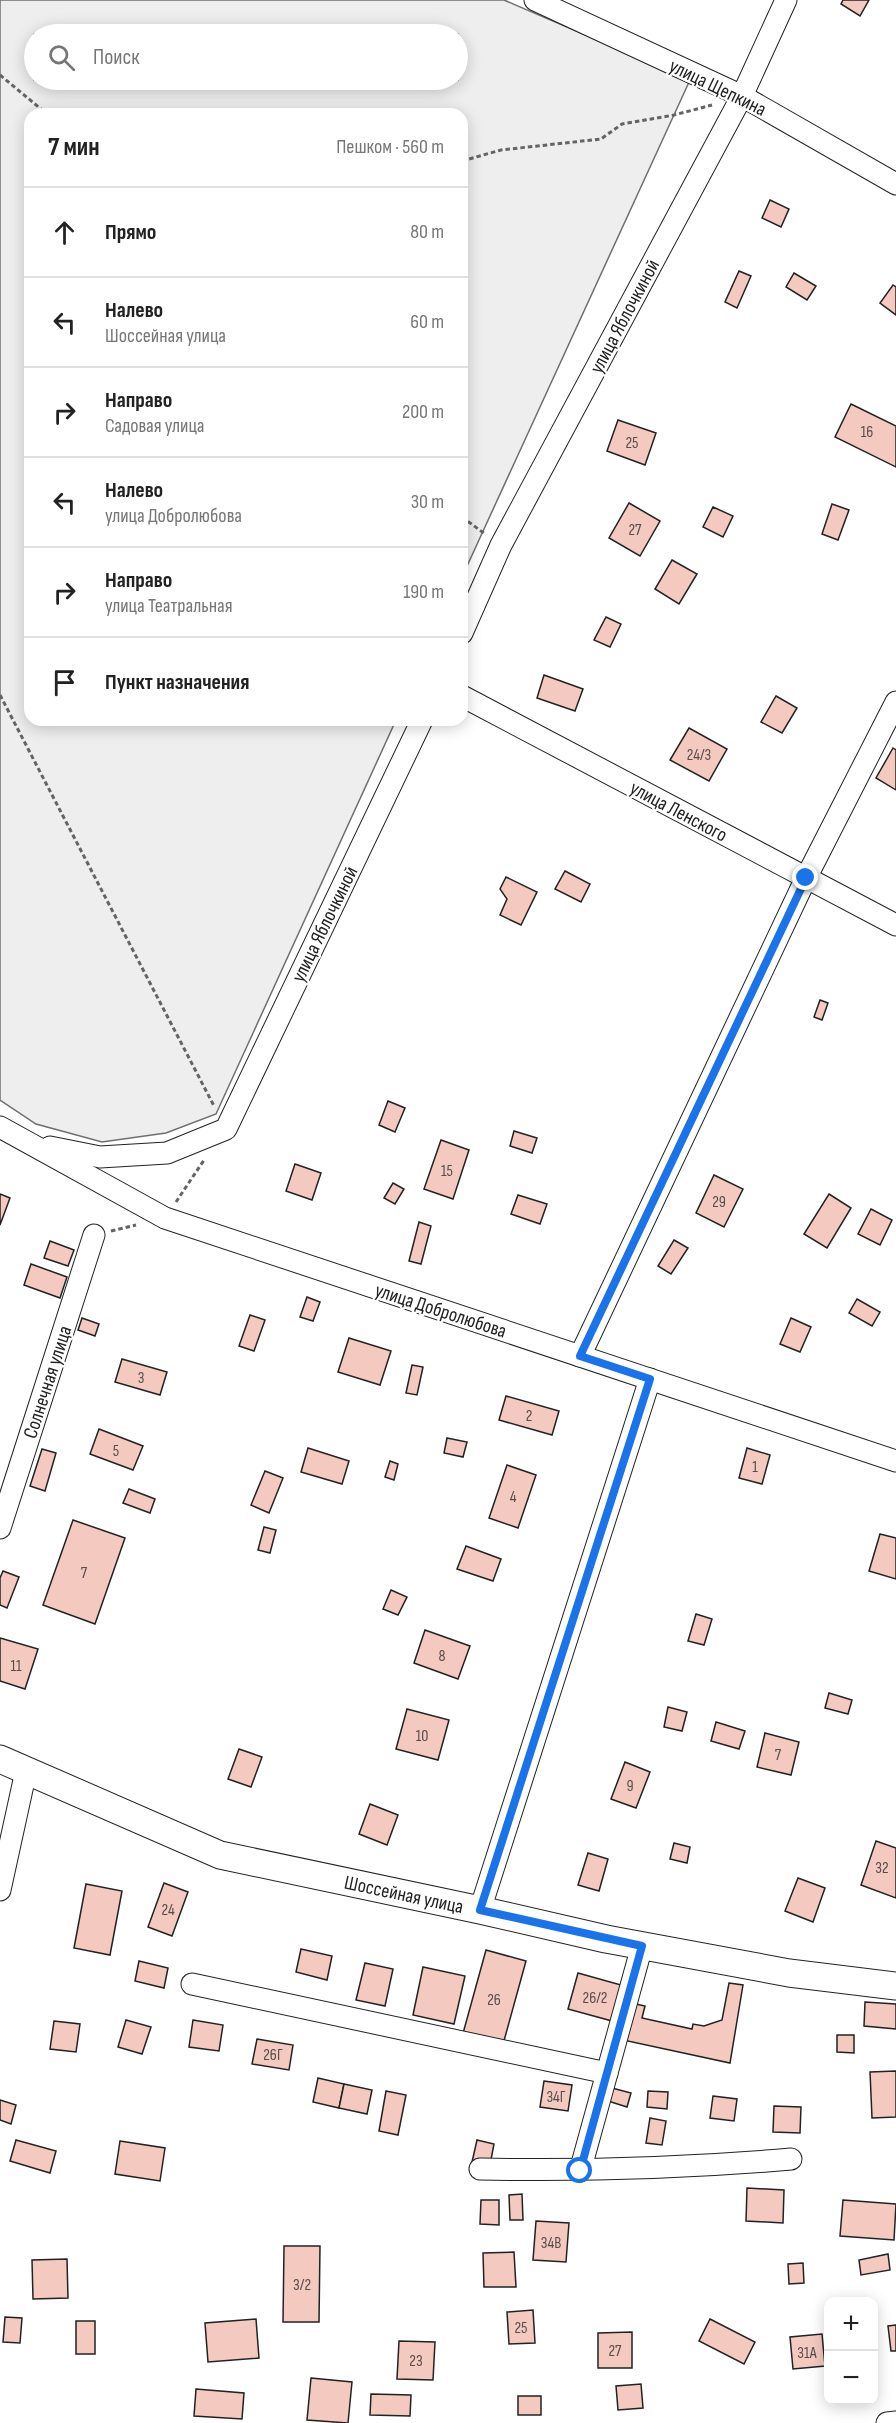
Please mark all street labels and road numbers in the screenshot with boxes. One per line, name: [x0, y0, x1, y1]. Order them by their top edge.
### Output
street label: улица Щепкина: [665, 54, 770, 122]
street label: улица Яблочкиной: [585, 255, 665, 378]
street label: улица Ленского: [626, 776, 731, 848]
street label: улица Яблочкиной: [287, 863, 363, 986]
street label: улица Добролюбова: [372, 1278, 509, 1344]
street label: Солнечная улица: [18, 1323, 77, 1442]
street label: Шоссейная улица: [342, 1871, 465, 1919]

